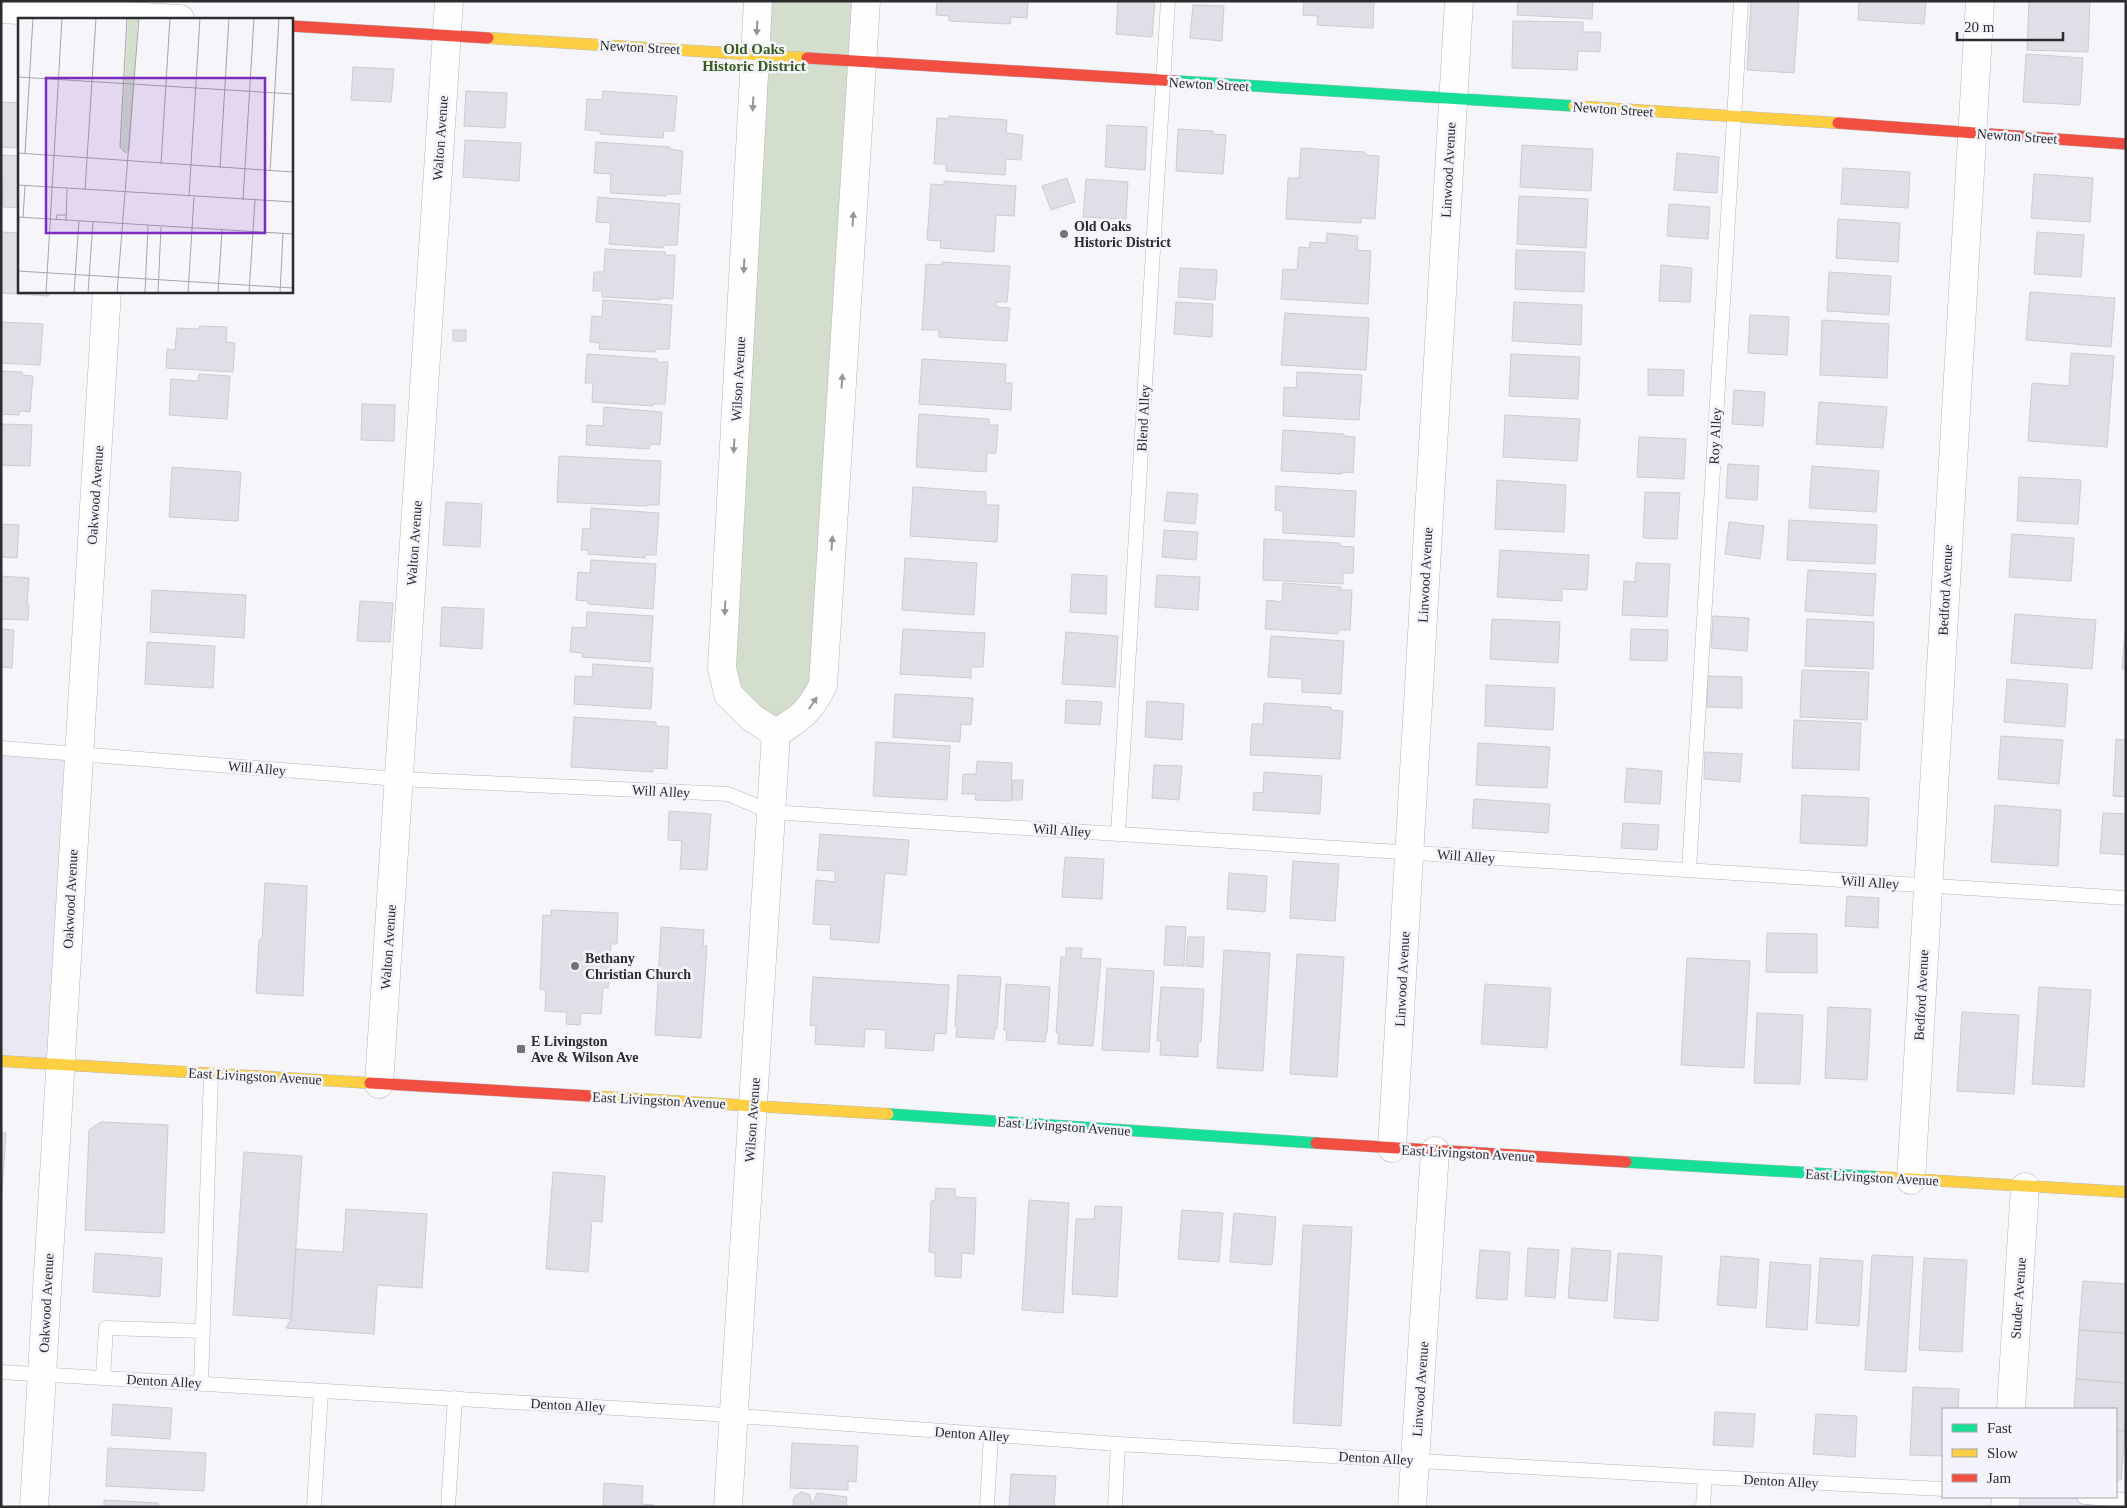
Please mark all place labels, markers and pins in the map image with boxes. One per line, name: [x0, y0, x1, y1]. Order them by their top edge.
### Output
place label: Old Oaks Historic District: [1074, 219, 1171, 250]
marker: Old Oaks Historic District: [1058, 228, 1070, 240]
place label: Bethany Christian Church: [585, 951, 691, 982]
marker: Bethany Christian Church: [569, 960, 581, 972]
place label: E Livingston Ave & Wilson Ave: [531, 1034, 638, 1065]
marker: E Livingston Ave & Wilson Ave: [515, 1043, 527, 1055]

